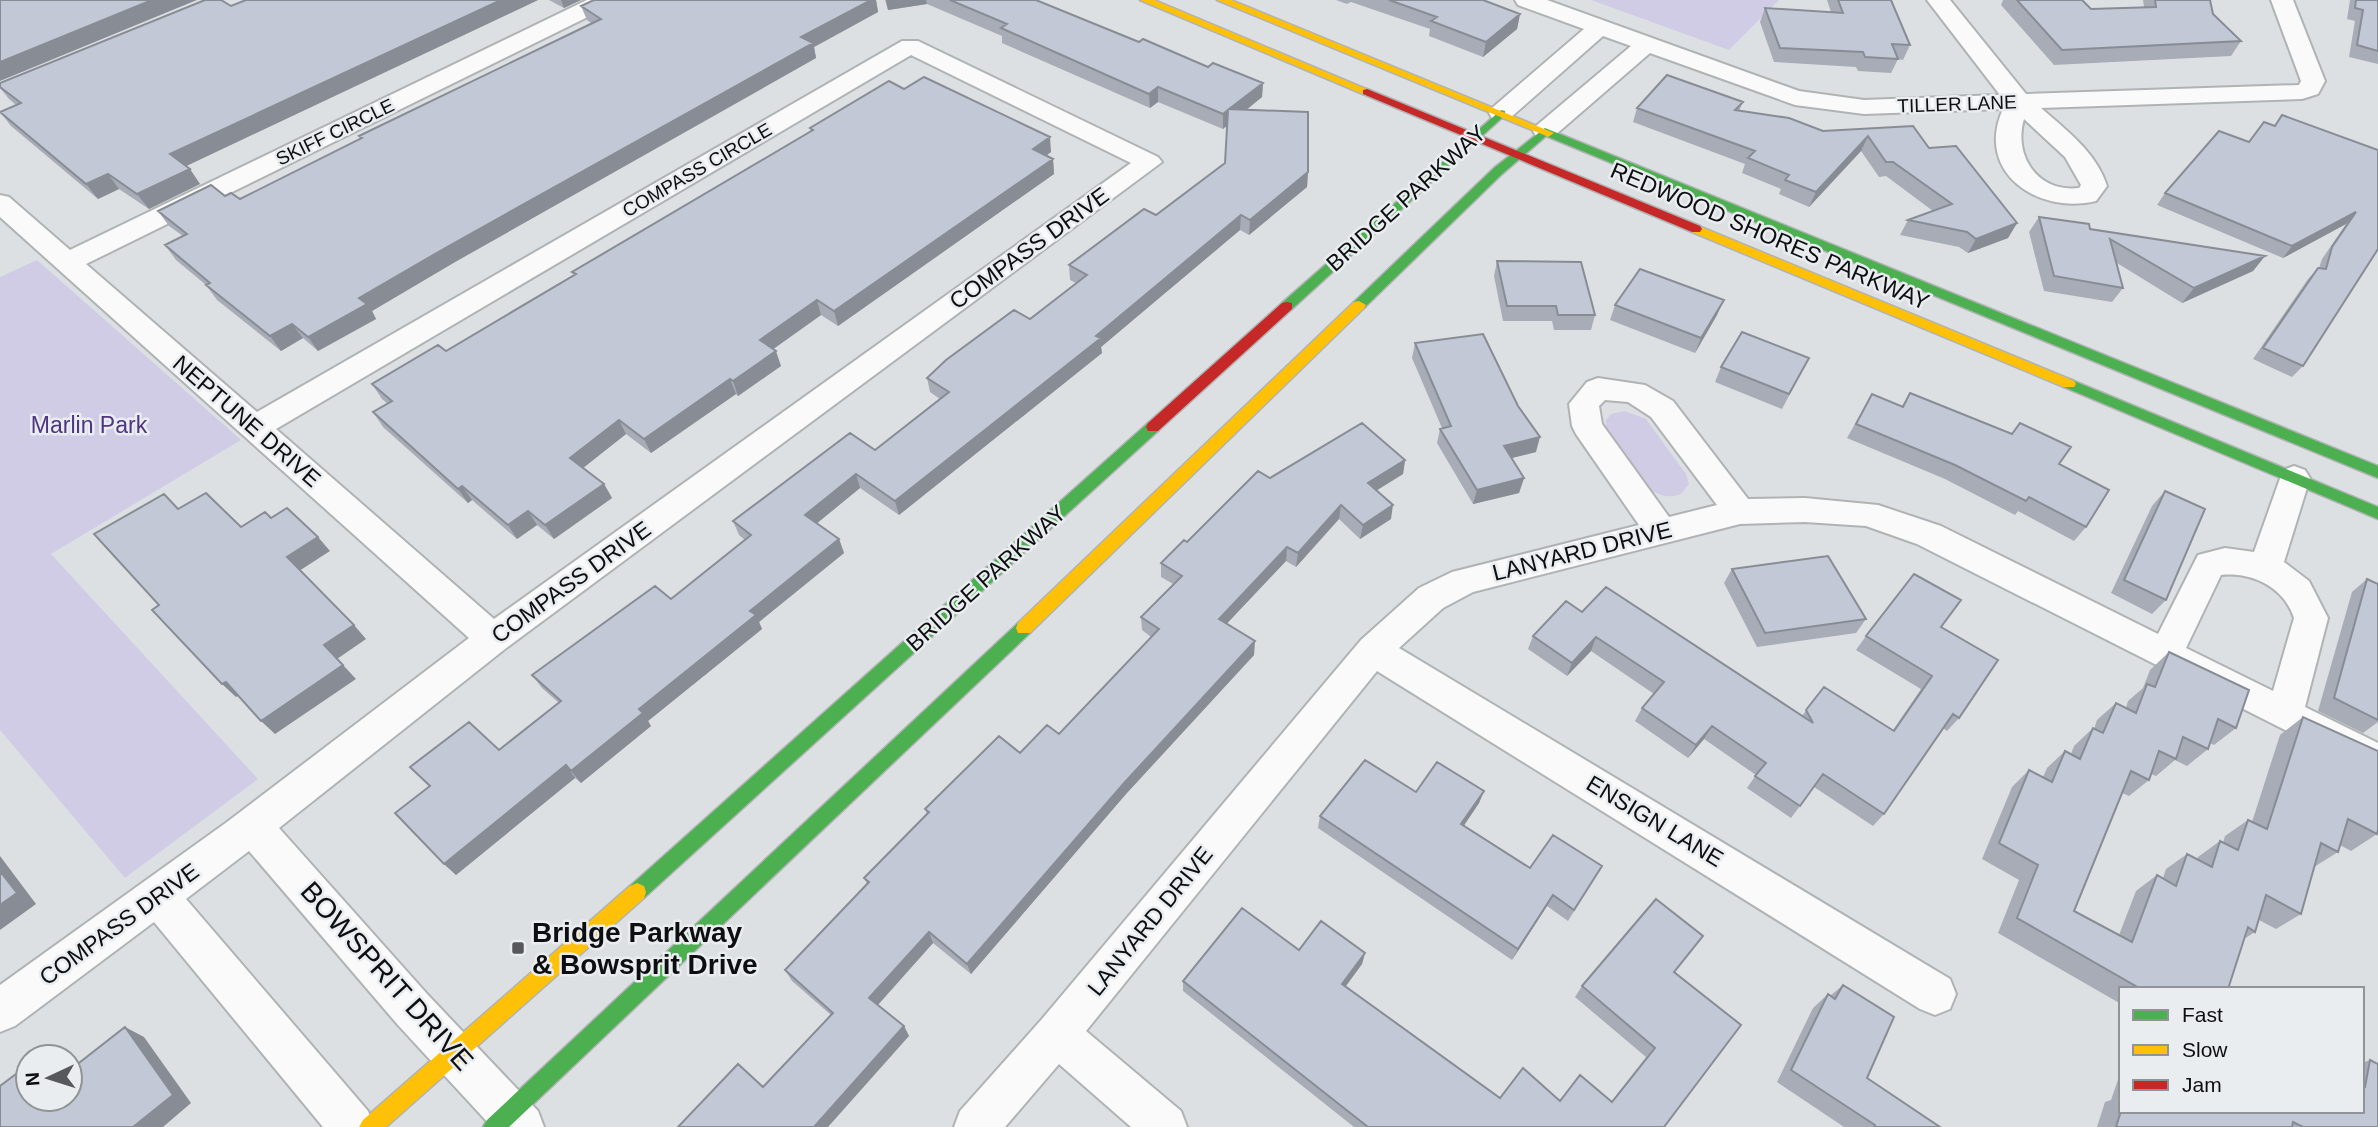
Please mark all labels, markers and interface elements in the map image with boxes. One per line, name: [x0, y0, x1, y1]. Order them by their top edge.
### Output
street label: TILLER LANE: [1897, 91, 2017, 117]
street label: SKIFF CIRCLE: [273, 94, 397, 170]
street label: COMPASS CIRCLE: [619, 119, 775, 221]
street label: BRIDGE PARKWAY: [1321, 120, 1491, 276]
street label: REDWOOD SHORES PARKWAY: [1607, 157, 1933, 315]
street label: COMPASS DRIVE: [945, 182, 1113, 314]
street label: NEPTUNE DRIVE: [168, 350, 326, 492]
park label: Marlin Park: [31, 412, 148, 438]
street label: BRIDGE PARKWAY: [901, 500, 1071, 656]
street label: COMPASS DRIVE: [487, 516, 655, 648]
street label: LANYARD DRIVE: [1490, 516, 1674, 586]
street label: ENSIGN LANE: [1582, 770, 1728, 872]
street label: LANYARD DRIVE: [1082, 841, 1218, 1001]
street label: COMPASS DRIVE: [35, 858, 203, 990]
street label: BOWSPRIT DRIVE: [294, 876, 480, 1076]
place label: Bridge Parkway & Bowsprit Drive: [532, 917, 758, 980]
marker: Bridge Parkway & Bowsprit Drive: [510, 940, 526, 956]
legend: [2119, 987, 2364, 1113]
text: Fast: [2182, 1003, 2223, 1026]
text: Slow: [2182, 1038, 2228, 1061]
north arrow: [14, 1043, 84, 1113]
text: N: [22, 1072, 43, 1087]
text: Jam: [2182, 1073, 2222, 1096]

